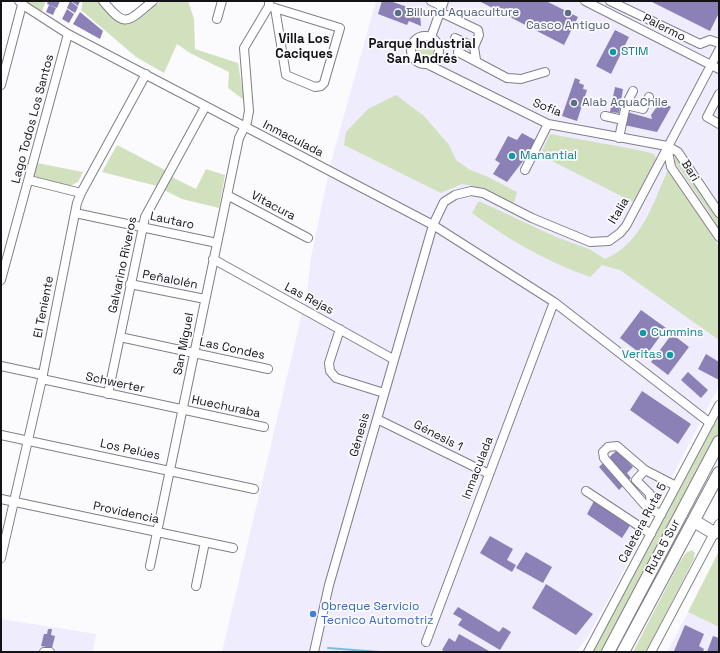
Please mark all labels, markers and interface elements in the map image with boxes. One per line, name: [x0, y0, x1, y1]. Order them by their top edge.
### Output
place label: Billund Aquaculture: [406, 6, 519, 20]
marker: Billund Aquaculture: [393, 8, 403, 18]
marker: Casco Antiguo: [563, 8, 573, 18]
street label: Palermo: [640, 11, 688, 45]
place label: Casco Antiguo: [526, 19, 610, 33]
district label: Villa Los Caciques: [275, 31, 333, 62]
district label: Parque Industrial San Andrés: [368, 36, 476, 67]
place label: STIM: [621, 45, 648, 59]
marker: STIM: [608, 47, 618, 57]
street label: Lago Todos Los Santos: [9, 53, 57, 185]
street label: Sofía: [531, 96, 563, 120]
place label: Alab AquaChile: [582, 96, 668, 110]
marker: Alab AquaChile: [569, 98, 579, 108]
street label: Inmaculada: [260, 118, 326, 160]
place label: Manantial: [520, 149, 577, 163]
marker: Manantial: [507, 151, 517, 161]
street label: Bari: [678, 158, 702, 184]
street label: Vitacura: [248, 188, 298, 224]
street label: Italia: [606, 195, 632, 227]
street label: Lautaro: [149, 209, 195, 233]
street label: Galvarino Riveros: [106, 216, 140, 314]
street label: Peñalolén: [141, 268, 199, 292]
street label: El Teniente: [31, 275, 57, 339]
street label: Las Rejas: [282, 280, 336, 318]
street label: San Miguel: [171, 312, 197, 376]
place label: Cummins: [651, 326, 703, 340]
marker: Cummins: [638, 328, 648, 338]
street label: Las Condes: [198, 335, 266, 363]
place label: Veritas: [622, 348, 662, 362]
marker: Veritas: [665, 350, 675, 360]
street label: Schwerter: [84, 370, 146, 396]
street label: Huechuraba: [190, 393, 262, 421]
street label: Génesis: [347, 411, 373, 459]
street label: Génesis 1: [411, 418, 465, 454]
street label: Inmaculada: [459, 435, 497, 501]
street label: Los Pelúes: [99, 437, 161, 463]
street label: Caletera Ruta 5: [616, 480, 670, 566]
street label: Providencia: [92, 499, 160, 527]
street label: Ruta 5 Sur: [643, 517, 683, 577]
place label: Obreque Servicio Tecnico Automotriz: [321, 600, 433, 628]
marker: Obreque Servicio Tecnico Automotriz: [308, 609, 318, 619]

